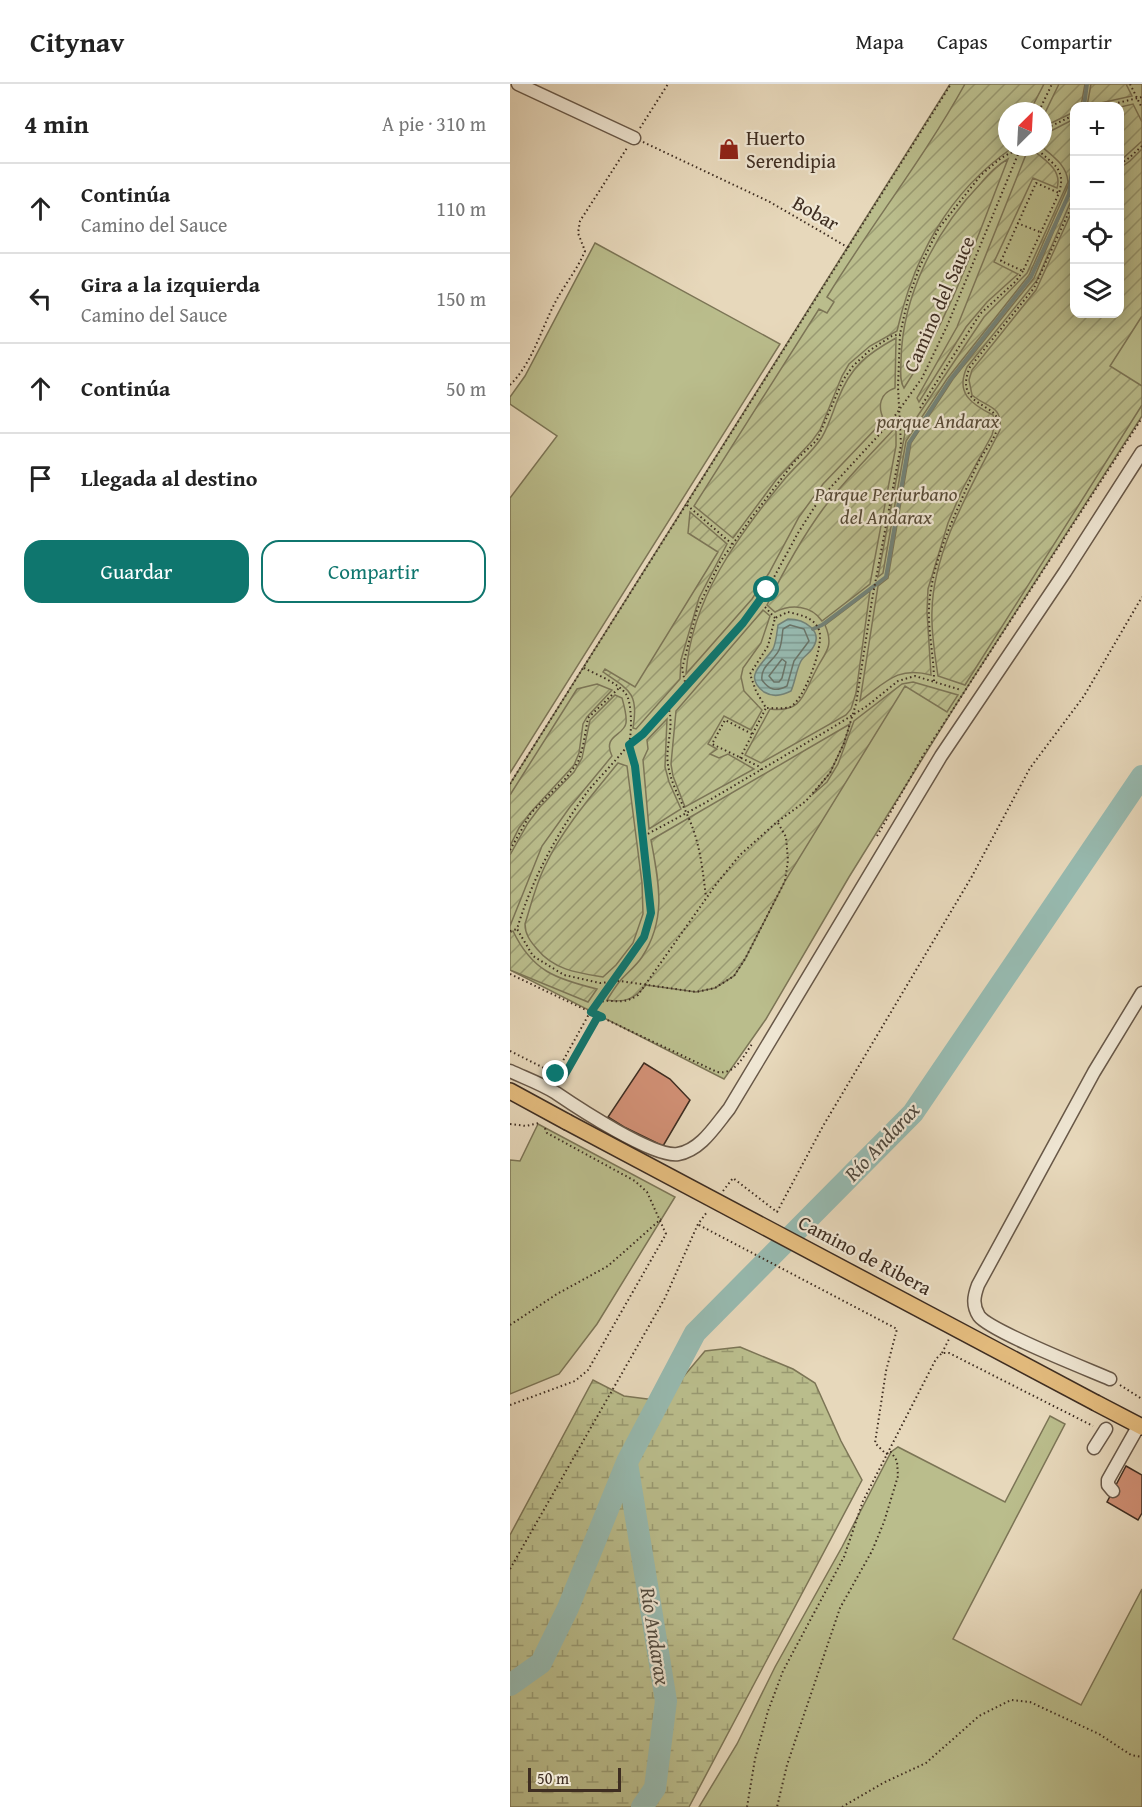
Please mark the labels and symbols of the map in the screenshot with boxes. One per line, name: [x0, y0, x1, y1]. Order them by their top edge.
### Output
north arrow: [998, 102, 1052, 156]
place label: Huerto Serendipia: [746, 123, 836, 175]
shop icon: Huerto Serendipia: [717, 137, 741, 161]
street label: Bobar: [788, 188, 845, 238]
street label: Camino del Sauce: [896, 231, 982, 377]
park label: parque Andarax: [876, 406, 999, 435]
park label: Parque Periurbano del Andarax: [814, 479, 958, 531]
route start: [753, 576, 779, 602]
route end: [542, 1060, 568, 1086]
water label: Río Andarax: [836, 1095, 927, 1189]
street label: Camino de Ribera: [794, 1207, 937, 1302]
water label: Río Andarax: [632, 1584, 679, 1688]
scale bar: [528, 1765, 621, 1792]

